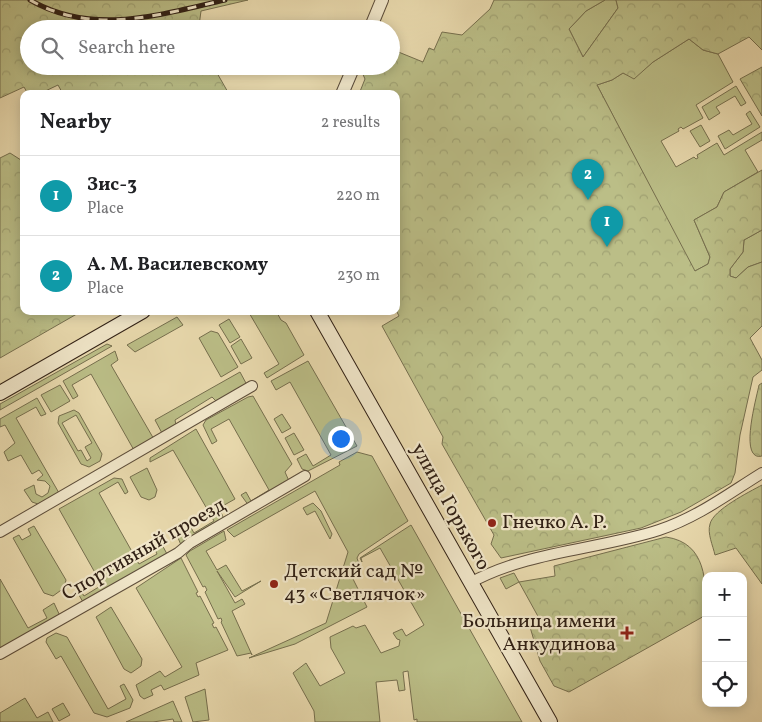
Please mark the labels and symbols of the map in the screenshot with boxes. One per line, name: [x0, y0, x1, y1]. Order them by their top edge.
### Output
pin: 2: [572, 159, 604, 200]
pin: 1: [591, 206, 623, 247]
your location: [328, 426, 354, 452]
street label: улица Горького: [403, 438, 497, 576]
street label: Спортивный проезд: [57, 492, 231, 608]
place label: Гнечко А. Р.: [502, 509, 607, 537]
marker: Гнечко А. Р.: [486, 517, 498, 529]
place label: Детский сад № 43 «Светлячок»: [284, 558, 426, 609]
marker: Детский сад № 43 «Светлячок»: [268, 578, 280, 590]
place label: Больница имени Анкудинова: [462, 608, 616, 659]
marker: Больница имени Анкудинова: [620, 626, 634, 640]

